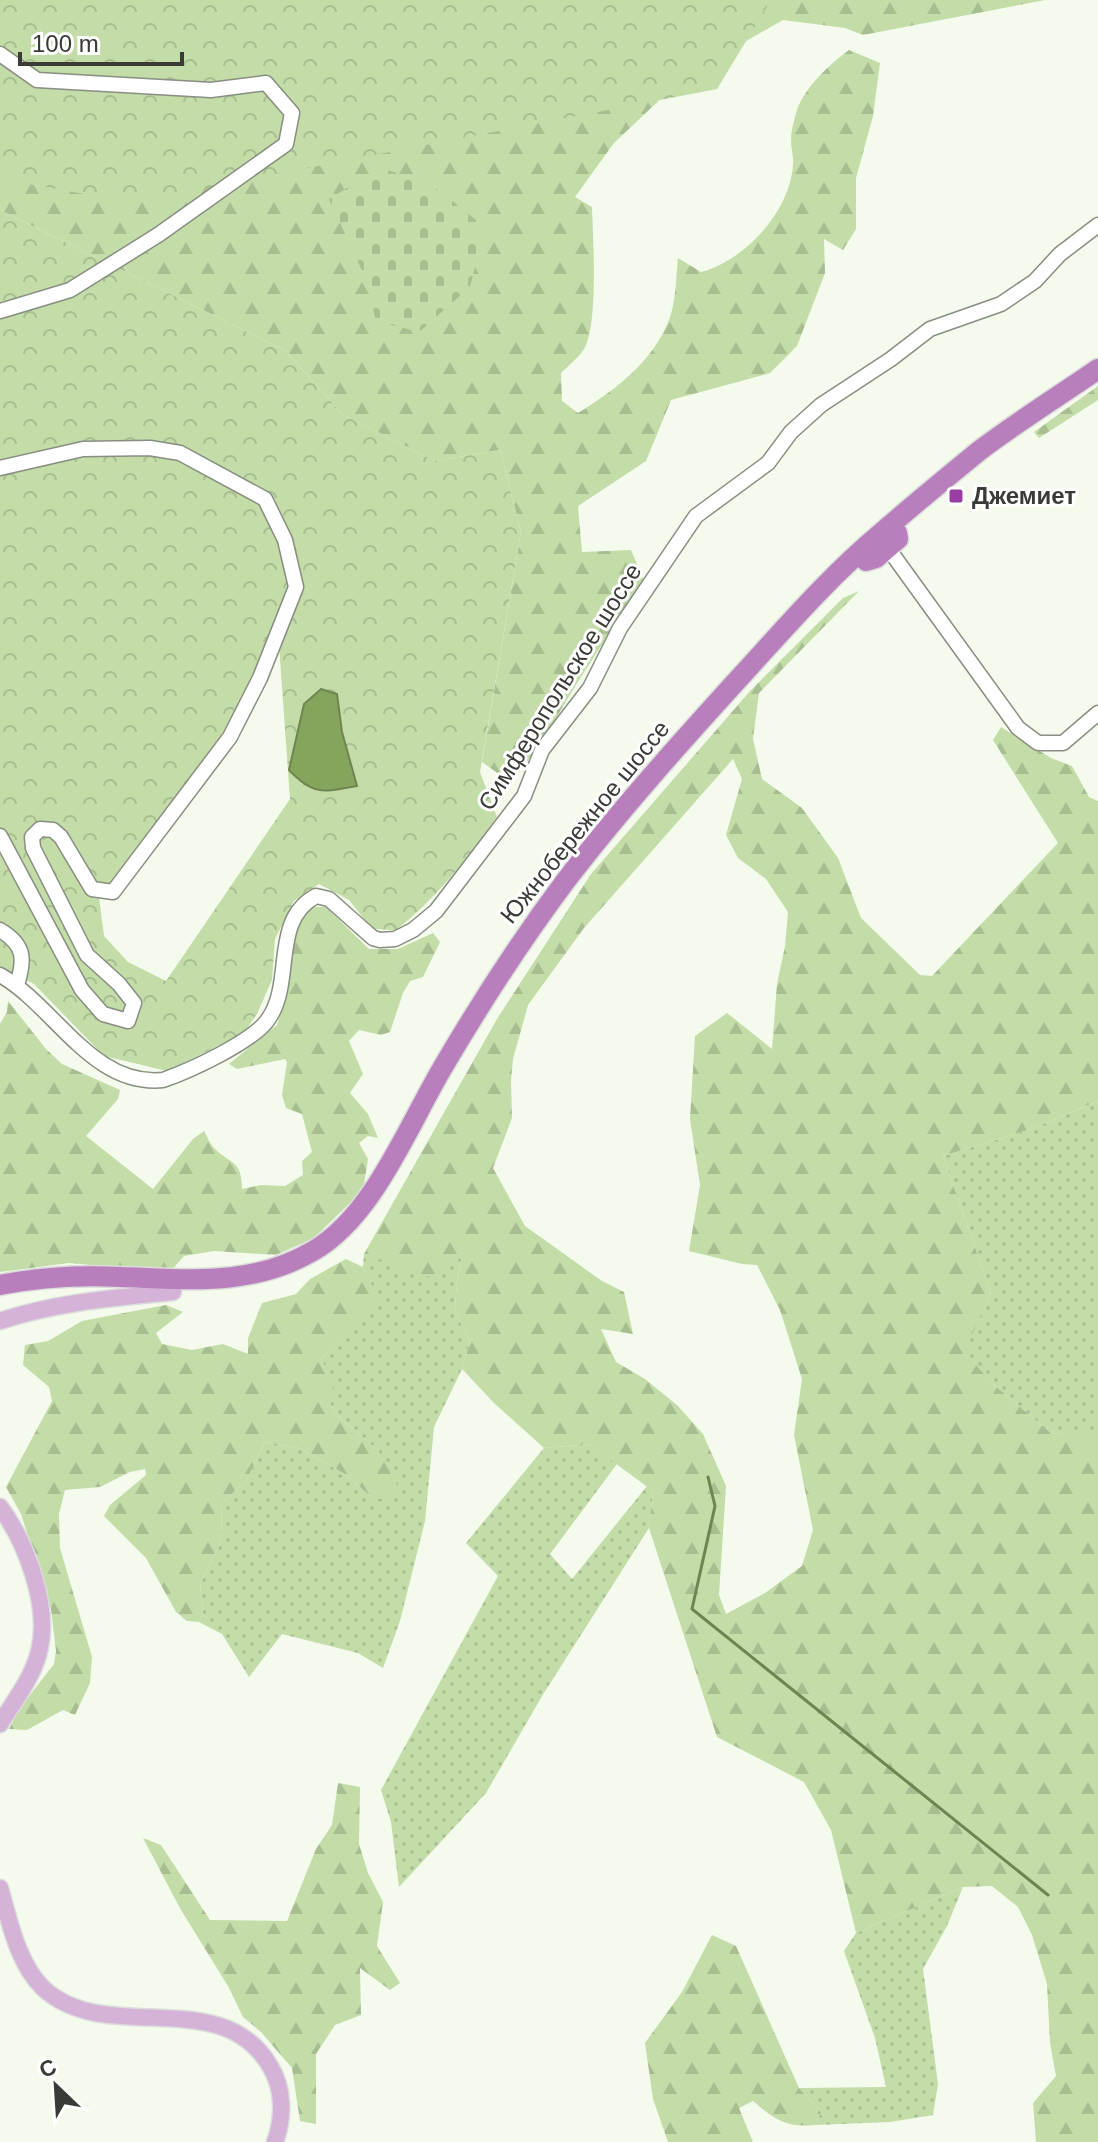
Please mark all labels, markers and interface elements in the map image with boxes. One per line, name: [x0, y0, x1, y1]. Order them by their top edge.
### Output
scale bar: [20, 16, 182, 66]
text: 100 m: [32, 30, 99, 57]
place label: Джемиет: [972, 482, 1076, 509]
marker: Джемиет: [947, 487, 965, 505]
street label: Симферопольское шоссе: [472, 559, 647, 815]
street label: Южнобережное шоссе: [495, 715, 675, 928]
north arrow: [16, 2046, 96, 2126]
text: С: [35, 2054, 60, 2083]

